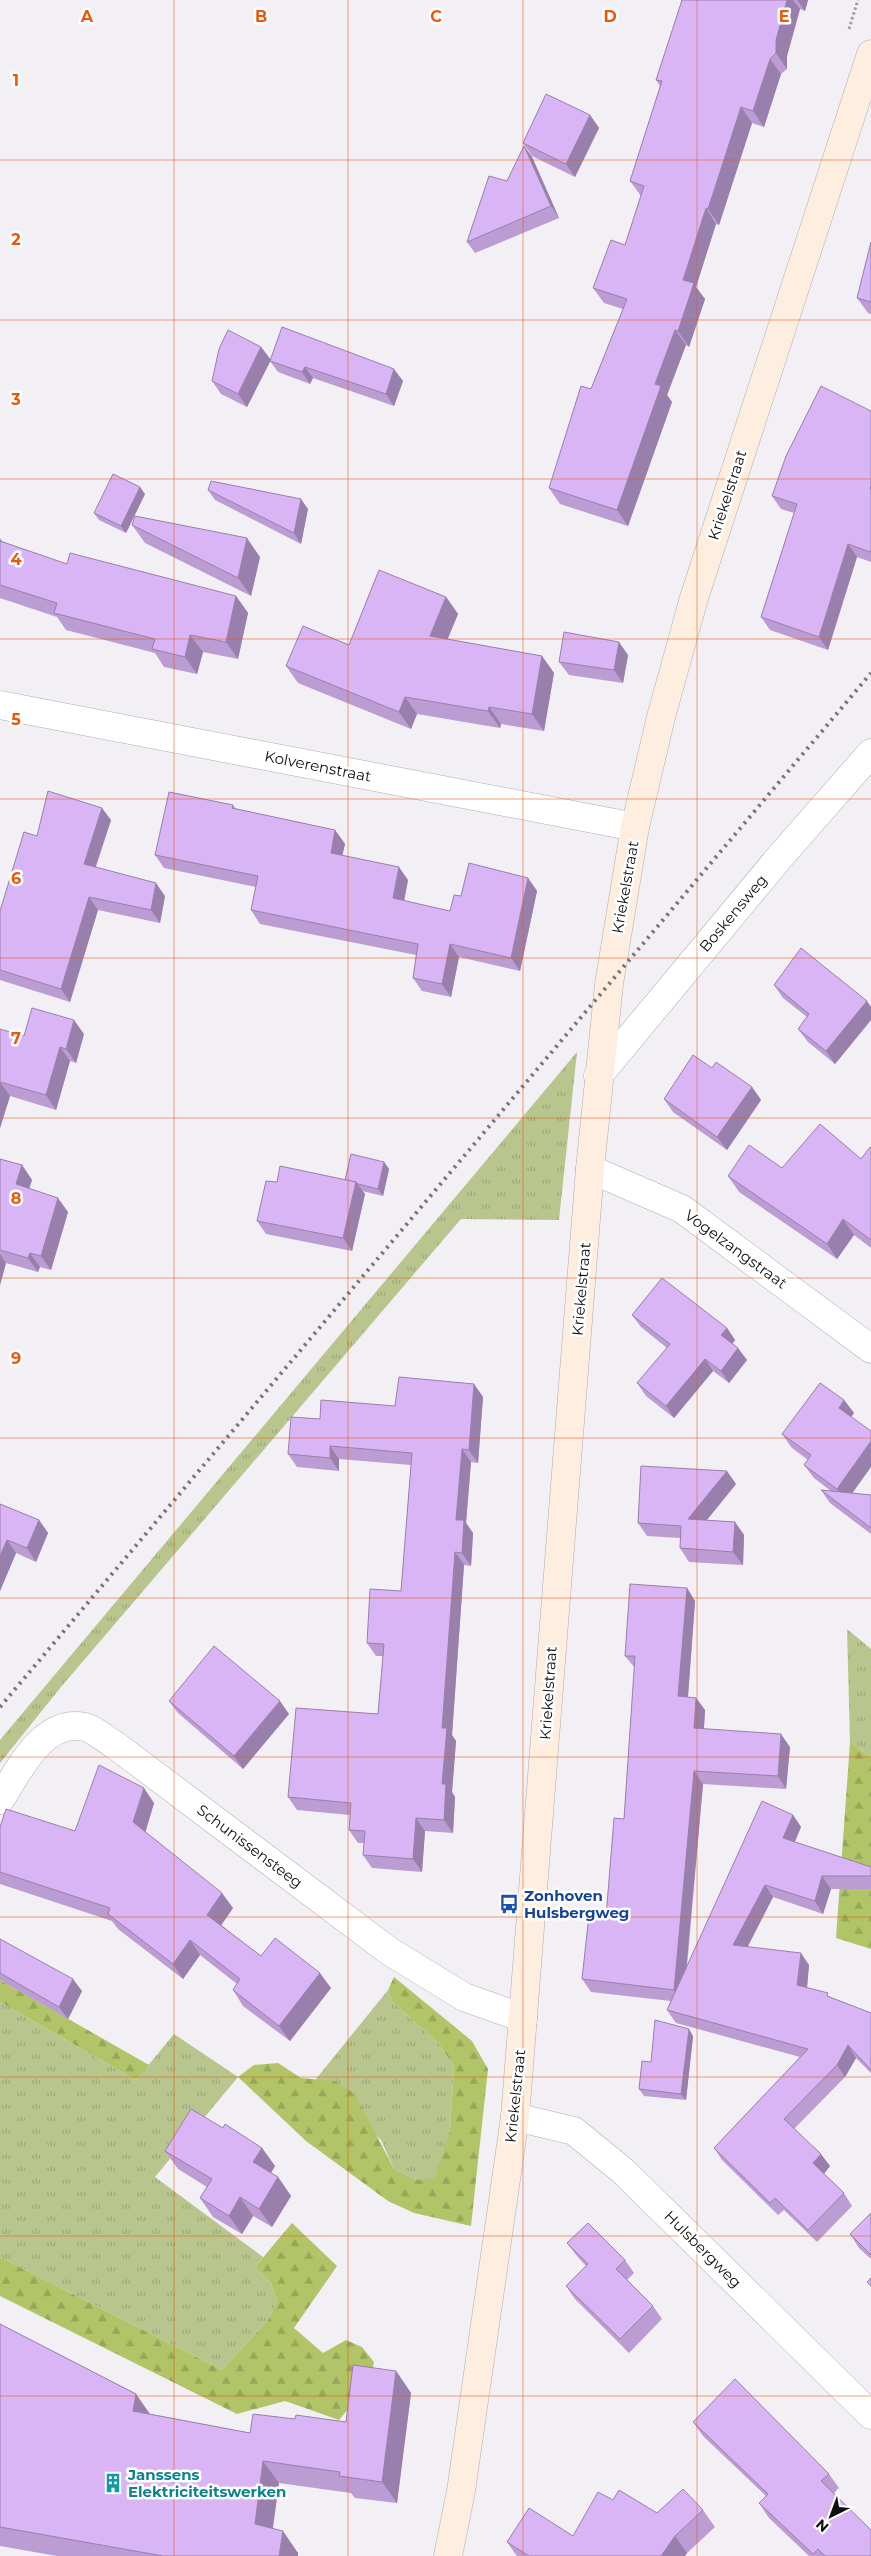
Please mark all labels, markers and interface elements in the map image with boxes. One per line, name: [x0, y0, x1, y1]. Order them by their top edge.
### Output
text: A: [80, 7, 94, 26]
text: B: [255, 7, 267, 26]
text: C: [430, 7, 442, 26]
text: D: [603, 7, 617, 26]
text: E: [779, 7, 789, 26]
text: 1: [13, 71, 19, 90]
text: 2: [11, 230, 21, 249]
text: 3: [10, 390, 21, 409]
street label: Kriekelstraat: [703, 447, 751, 543]
text: 4: [10, 550, 22, 569]
text: 5: [11, 710, 21, 729]
street label: Kolverenstraat: [263, 746, 373, 786]
street label: Kriekelstraat: [607, 839, 643, 935]
text: 6: [11, 869, 21, 888]
street label: Boskensweg: [695, 870, 771, 956]
text: 7: [11, 1029, 21, 1048]
text: 8: [11, 1189, 21, 1208]
street label: Vogelzangstraat: [681, 1205, 791, 1293]
street label: Kriekelstraat: [567, 1241, 595, 1337]
text: 9: [11, 1349, 21, 1368]
street label: Kriekelstraat: [535, 1646, 561, 1740]
street label: Schunissensteeg: [193, 1800, 307, 1892]
place label: Zonhoven Hulsbergweg: [524, 1886, 629, 1922]
bus stop icon: Zonhoven Hulsbergweg: [498, 1893, 520, 1915]
street label: Kriekelstraat: [501, 2048, 529, 2144]
street label: Hulsbergweg: [660, 2206, 746, 2292]
place label: Janssens Elektriciteitswerken: [127, 2465, 286, 2501]
building icon: Janssens Elektriciteitswerken: [102, 2472, 124, 2494]
north arrow: [806, 2491, 856, 2541]
text: N: [812, 2515, 833, 2536]

